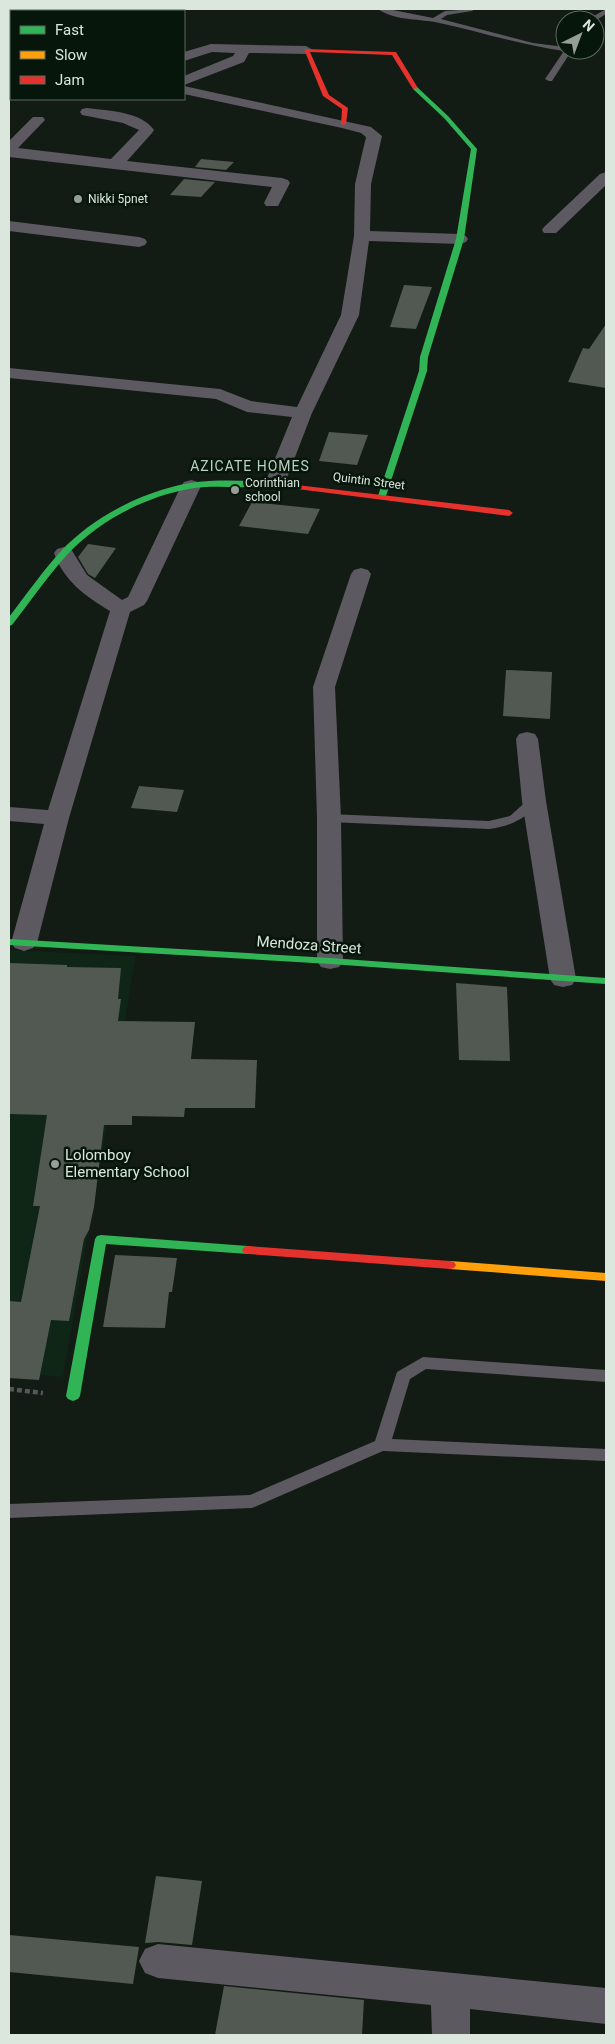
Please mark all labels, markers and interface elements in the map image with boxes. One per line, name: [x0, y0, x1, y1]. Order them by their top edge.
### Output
legend: [10, 10, 185, 100]
north arrow: [555, 10, 605, 60]
text: N: [580, 16, 598, 35]
text: Fast: [55, 21, 84, 39]
text: Slow: [55, 46, 87, 64]
text: Jam: [55, 71, 85, 89]
place label: Nikki 5pnet: [88, 192, 148, 206]
marker: Nikki 5pnet: [72, 193, 84, 205]
district label: AZICATE HOMES: [190, 458, 310, 474]
street label: Quintin Street: [332, 470, 406, 492]
place label: Corinthian school: [245, 476, 300, 504]
marker: Corinthian school: [229, 484, 241, 496]
street label: Mendoza Street: [256, 932, 362, 958]
place label: Lolomboy Elementary School: [65, 1146, 189, 1181]
marker: Lolomboy Elementary School: [49, 1158, 61, 1170]

